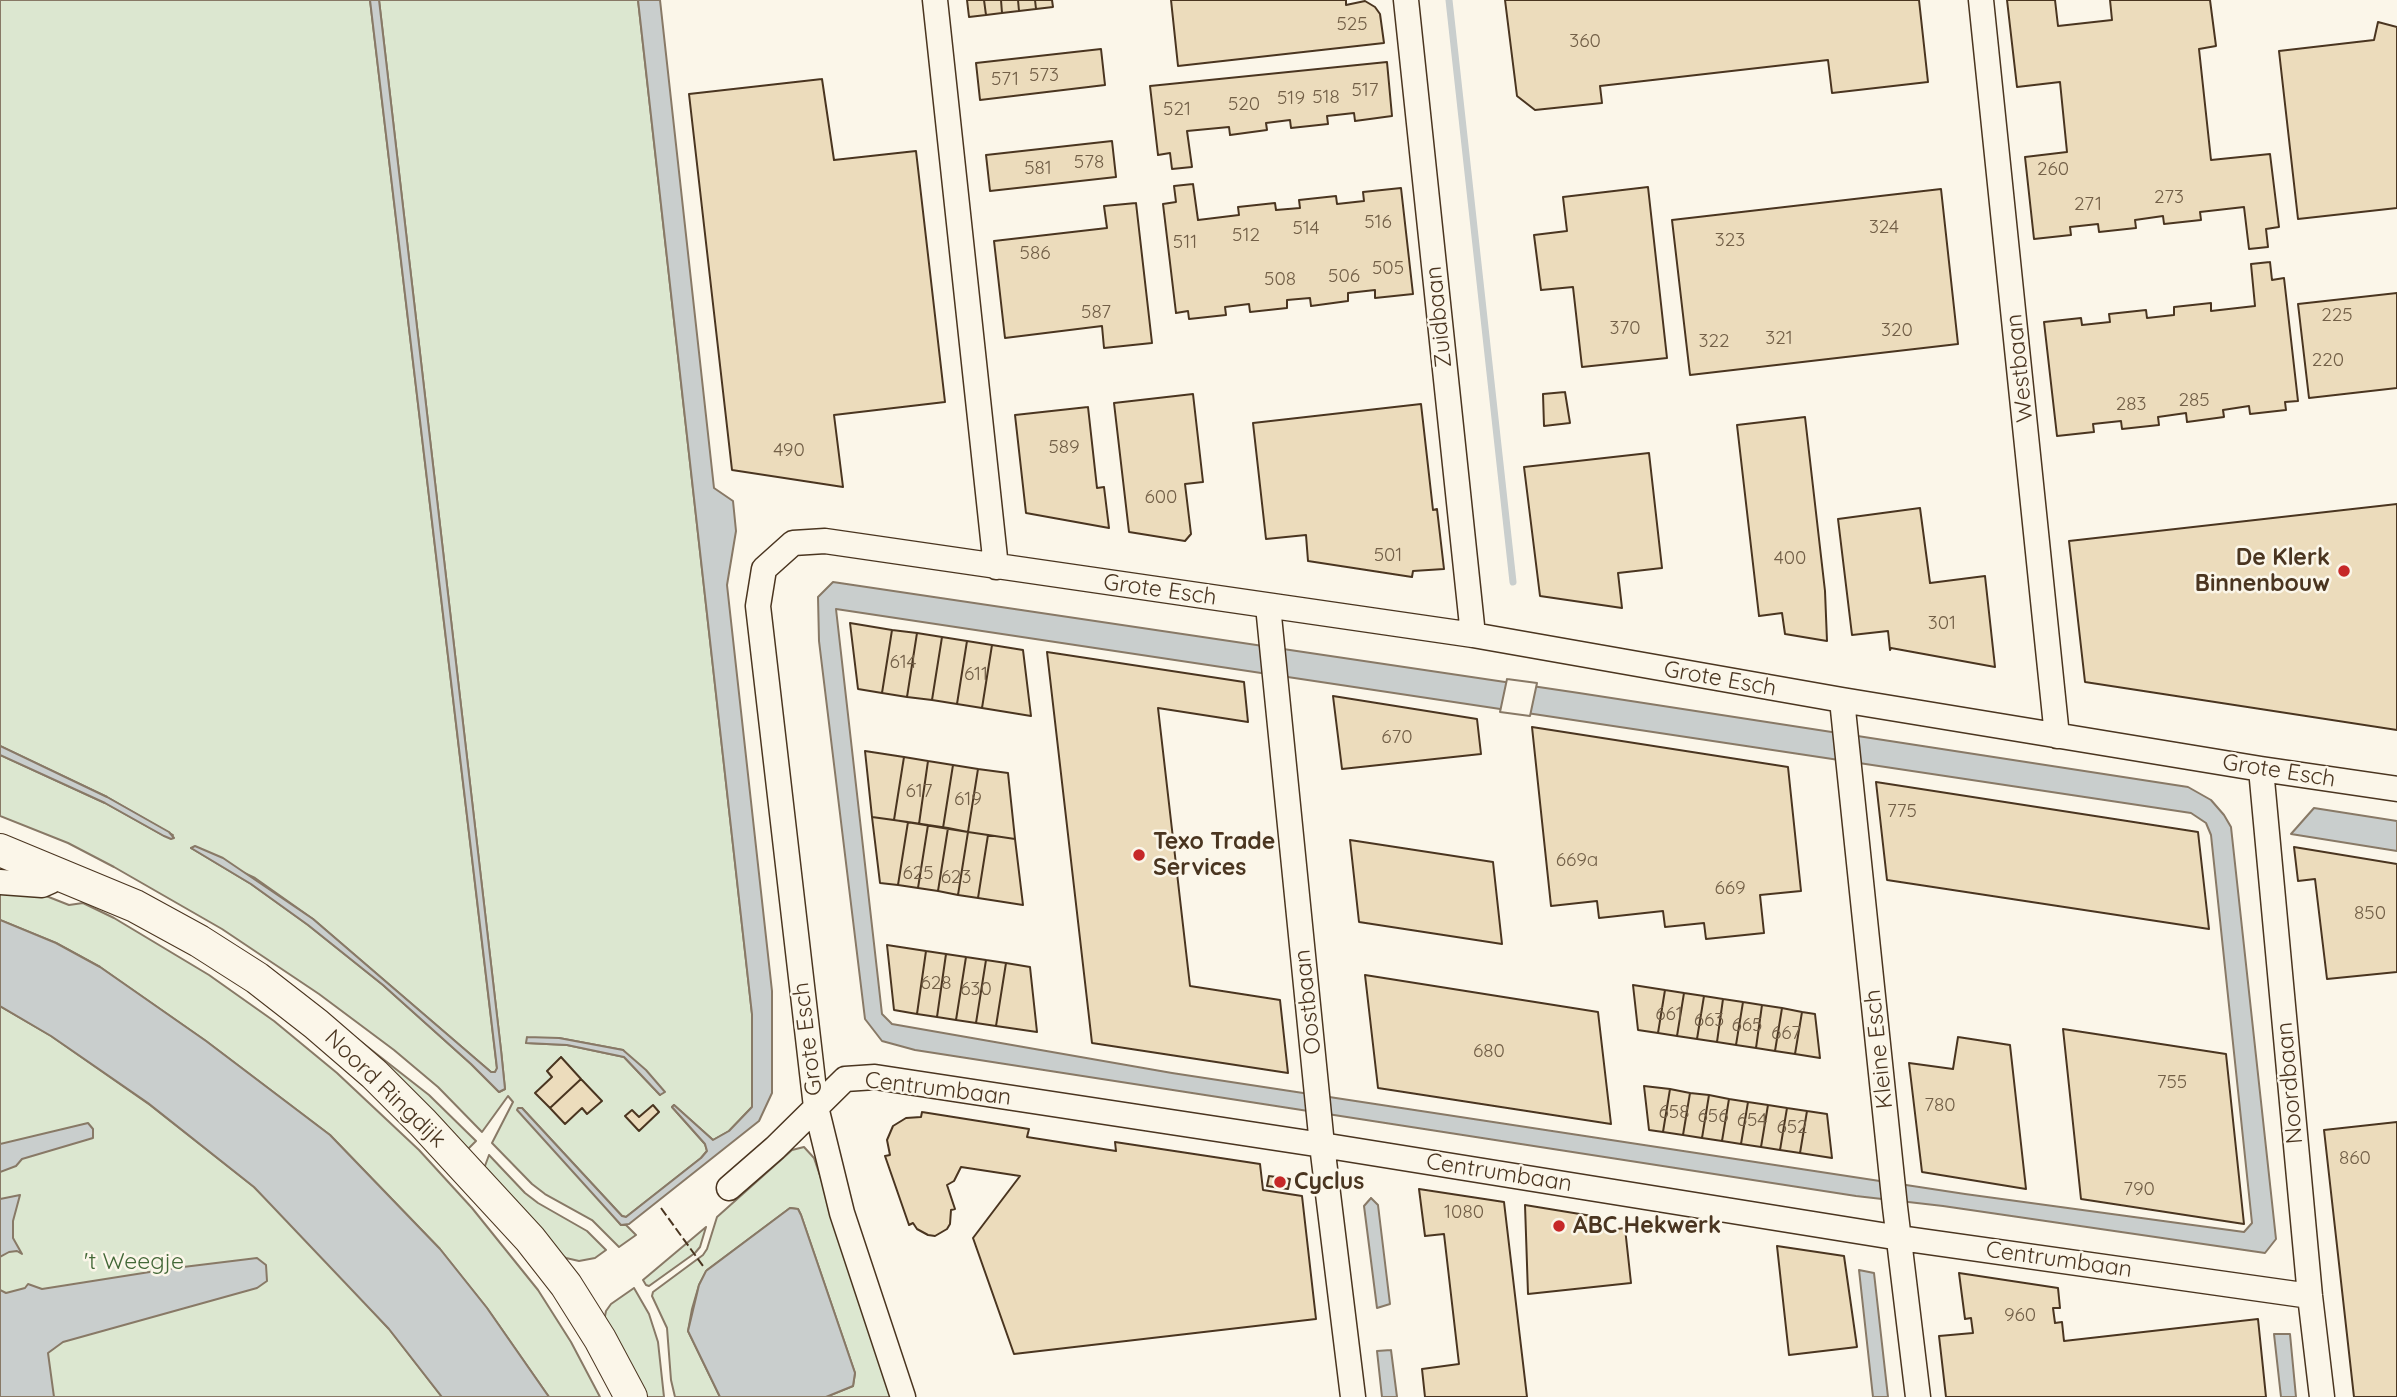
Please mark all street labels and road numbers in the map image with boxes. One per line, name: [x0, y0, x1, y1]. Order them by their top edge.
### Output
street label: Zuidbaan: [1420, 265, 1458, 369]
street label: Westbaan: [2001, 312, 2039, 424]
street label: Grote Esch: [1102, 568, 1218, 612]
street label: Grote Esch: [1661, 656, 1779, 702]
street label: Grote Esch: [2221, 748, 2337, 794]
street label: Oostbaan: [1289, 948, 1327, 1056]
street label: Grote Esch: [787, 981, 829, 1097]
street label: Kleine Esch: [1859, 988, 1899, 1110]
street label: Noordbaan: [2271, 1021, 2309, 1145]
street label: Noord Ringdijk: [319, 1024, 451, 1154]
street label: Centrumbaan: [863, 1066, 1013, 1112]
street label: Centrumbaan: [1424, 1148, 1574, 1198]
street label: Centrumbaan: [1984, 1236, 2134, 1284]

